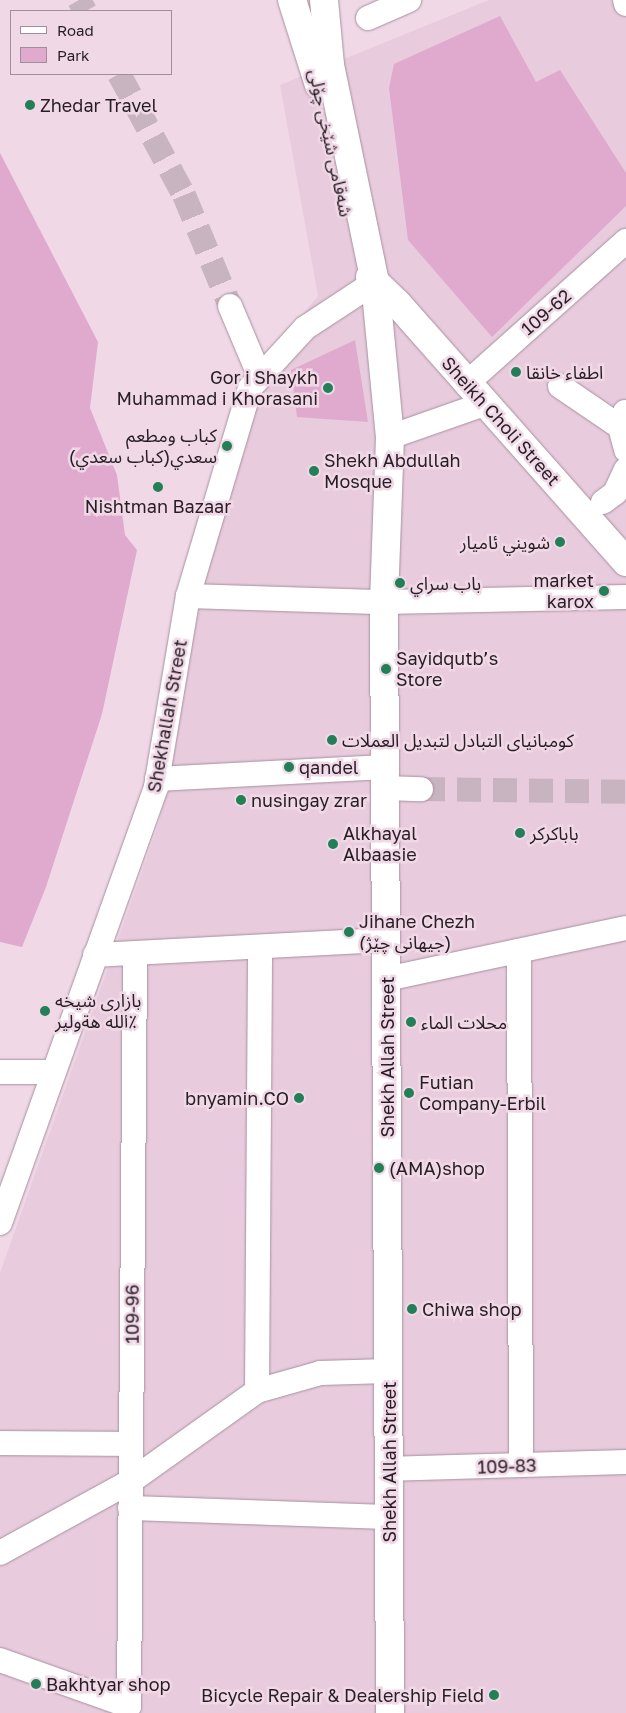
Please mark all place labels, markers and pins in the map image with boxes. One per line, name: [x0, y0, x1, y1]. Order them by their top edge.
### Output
place label: Zhedar Travel: [40, 94, 157, 116]
marker: Zhedar Travel: [24, 99, 36, 111]
place label: اطفاء خانقا: [526, 361, 603, 383]
marker: اطفاء خانقا: [510, 366, 522, 378]
place label: Gor i Shaykh Muhammad i Khorasani: [117, 367, 318, 409]
marker: Gor i Shaykh Muhammad i Khorasani: [322, 382, 334, 394]
place label: كباب ومطعم سعدي(كباب سعدي): [69, 425, 217, 468]
marker: كباب ومطعم سعدي(كباب سعدي): [221, 440, 233, 452]
place label: Shekh Abdullah Mosque: [324, 450, 461, 492]
marker: Shekh Abdullah Mosque: [308, 465, 320, 477]
marker: Nishtman Bazaar: [152, 481, 164, 493]
place label: Nishtman Bazaar: [85, 495, 231, 517]
place label: شويني ئامیار: [460, 531, 550, 553]
marker: شويني ئامیار: [554, 536, 566, 548]
place label: market karox: [533, 570, 594, 612]
place label: باب سراي: [410, 572, 481, 594]
marker: باب سراي: [394, 577, 406, 589]
marker: market karox: [598, 585, 610, 597]
place label: Sayidqutb’s Store: [396, 648, 498, 691]
marker: Sayidqutb’s Store: [380, 663, 392, 675]
place label: كومبانياى التبادل لتبديل العملات: [342, 729, 574, 751]
marker: كومبانياى التبادل لتبديل العملات: [326, 734, 338, 746]
place label: qandel: [299, 756, 359, 778]
marker: qandel: [283, 761, 295, 773]
place label: nusingay zrar: [251, 789, 367, 811]
marker: nusingay zrar: [235, 794, 247, 806]
place label: باباكركر: [530, 822, 579, 844]
place label: Alkhayal Albaasie: [343, 823, 417, 866]
marker: باباكركر: [514, 827, 526, 839]
marker: Alkhayal Albaasie: [327, 838, 339, 850]
place label: Jihane Chezh (جیهانی چێژ): [359, 911, 475, 954]
marker: Jihane Chezh (جیهانی چێژ): [343, 926, 355, 938]
place label: بازاری شیخه الله هةولیر٪: [55, 990, 141, 1032]
marker: بازاری شیخه الله هةولیر٪: [39, 1005, 51, 1017]
place label: محلات الماء: [421, 1011, 507, 1033]
marker: محلات الماء: [405, 1016, 417, 1028]
place label: Futian Company-Erbil: [419, 1072, 546, 1114]
place label: bnyamin.CO: [185, 1087, 289, 1109]
marker: Futian Company-Erbil: [403, 1087, 415, 1099]
marker: bnyamin.CO: [293, 1092, 305, 1104]
place label: (AMA)shop: [389, 1157, 485, 1179]
marker: (AMA)shop: [373, 1162, 385, 1174]
place label: Chiwa shop: [422, 1298, 522, 1320]
marker: Chiwa shop: [406, 1303, 418, 1315]
place label: Bakhtyar shop: [46, 1673, 171, 1695]
marker: Bakhtyar shop: [30, 1678, 42, 1690]
place label: Bicycle Repair & Dealership Field: [201, 1684, 484, 1706]
marker: Bicycle Repair & Dealership Field: [488, 1689, 500, 1701]

